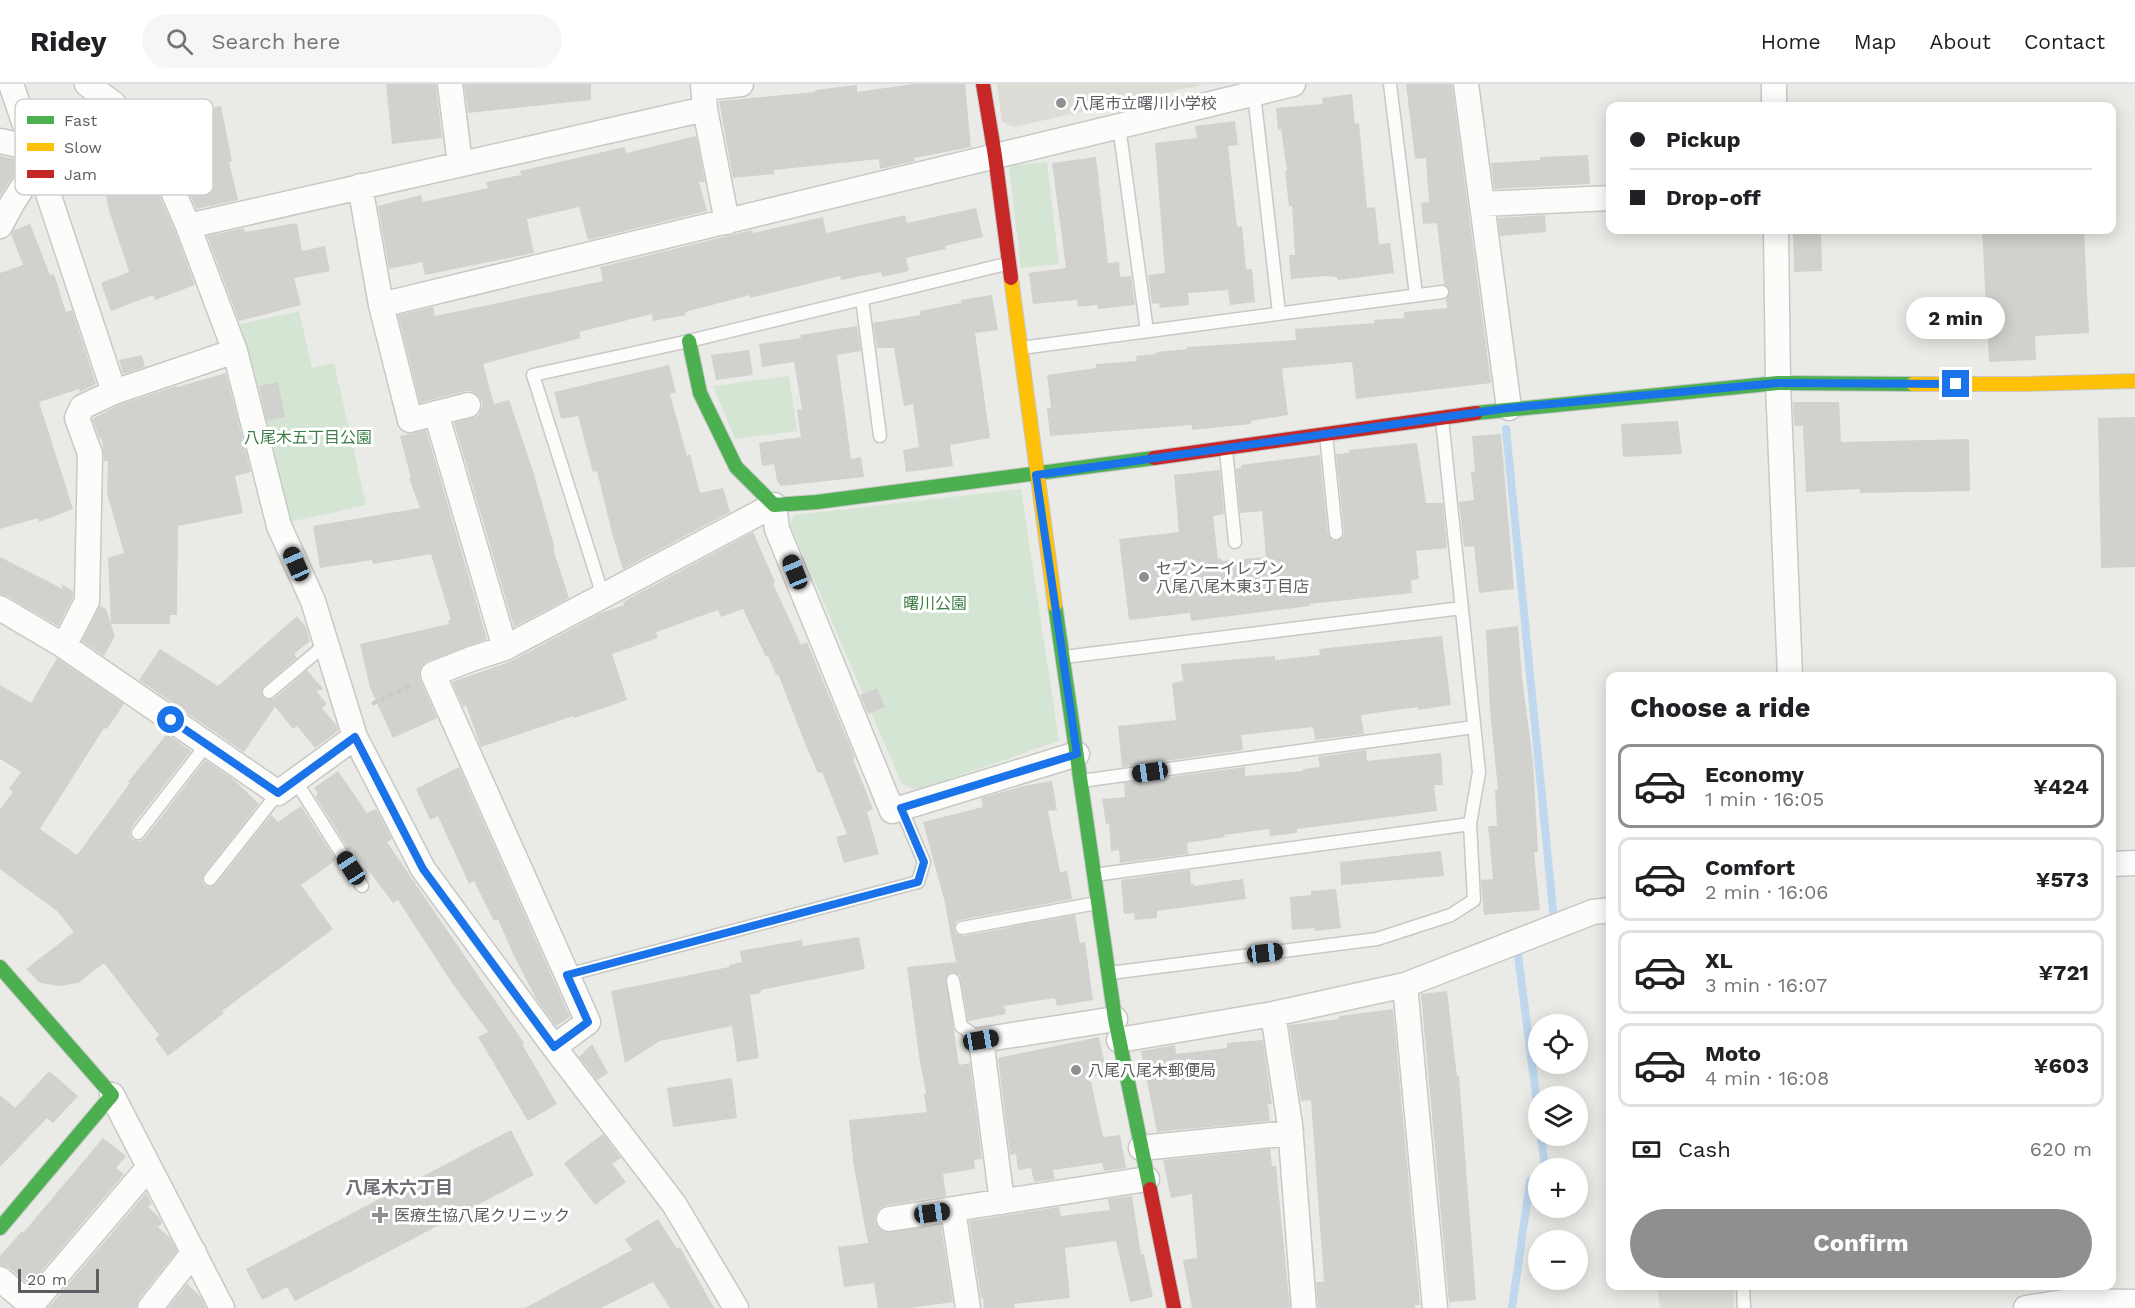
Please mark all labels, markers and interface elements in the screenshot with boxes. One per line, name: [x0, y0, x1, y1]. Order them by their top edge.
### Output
search box: [142, 14, 562, 68]
text: Ridey: [30, 25, 106, 58]
icon: search: [163, 25, 196, 58]
text: Search here: [211, 29, 340, 54]
text: Home: [1761, 29, 1821, 54]
text: Map: [1854, 29, 1897, 54]
text: About: [1930, 29, 1991, 54]
text: Contact: [2024, 29, 2105, 54]
place label: 八尾市立曙川小学校: [1073, 94, 1217, 113]
marker: 八尾市立曙川小学校: [1054, 96, 1068, 110]
legend: [15, 99, 213, 195]
text: Fast: [64, 111, 97, 130]
text: Pickup: [1666, 127, 1741, 152]
text: Slow: [64, 138, 102, 157]
text: Jam: [64, 165, 97, 184]
text: Drop-off: [1666, 185, 1761, 210]
callout: 2 min: [1906, 297, 2006, 339]
text: 2 min: [1928, 306, 1983, 330]
route end: [1942, 370, 1969, 397]
park label: 八尾木五丁目公園: [244, 428, 372, 447]
car: [280, 544, 312, 584]
car: [780, 552, 810, 592]
place label: セブンーイレブン 八尾八尾木東3丁目店: [1156, 559, 1309, 596]
marker: セブンーイレブン 八尾八尾木東3丁目店: [1137, 570, 1151, 584]
park label: 曙川公園: [903, 594, 967, 613]
text: Choose a ride: [1630, 692, 1810, 724]
route start: [157, 706, 184, 733]
icon: car: [1633, 759, 1687, 813]
car: [1131, 761, 1169, 783]
text: Economy: [1705, 762, 1804, 787]
text: ¥424: [2033, 774, 2089, 799]
text: 1 min · 16:05: [1705, 787, 1824, 811]
car: [334, 848, 368, 888]
icon: car: [1633, 852, 1687, 906]
text: Comfort: [1705, 855, 1795, 880]
text: ¥573: [2036, 867, 2089, 892]
text: 2 min · 16:06: [1705, 880, 1828, 904]
car: [1246, 942, 1284, 964]
icon: car: [1633, 945, 1687, 999]
text: XL: [1705, 948, 1733, 973]
text: ¥721: [2038, 960, 2089, 985]
text: 3 min · 16:07: [1705, 973, 1827, 997]
map controls: [1528, 1014, 1588, 1290]
button: locate: [1528, 1014, 1588, 1074]
car: [962, 1028, 1000, 1052]
icon: car: [1633, 1038, 1687, 1092]
text: Moto: [1705, 1041, 1761, 1066]
text: ¥603: [2034, 1053, 2089, 1078]
place label: 八尾八尾木郵便局: [1088, 1061, 1216, 1080]
marker: 八尾八尾木郵便局: [1069, 1063, 1083, 1077]
text: 4 min · 16:08: [1705, 1066, 1829, 1090]
button: layers: [1528, 1086, 1588, 1146]
icon: cash: [1630, 1133, 1663, 1166]
text: Cash: [1678, 1137, 1731, 1162]
text: 620 m: [2030, 1137, 2092, 1161]
button: +: [1528, 1158, 1588, 1218]
district label: 八尾木六丁目: [345, 1177, 453, 1198]
car: [913, 1202, 951, 1224]
marker: 医療生協八尾クリニック: [371, 1206, 389, 1224]
place label: 医療生協八尾クリニック: [394, 1206, 570, 1225]
button: Confirm: [1630, 1209, 2092, 1278]
button: −: [1528, 1230, 1588, 1290]
scale bar: [18, 1266, 99, 1294]
text: 20 m: [27, 1270, 67, 1289]

